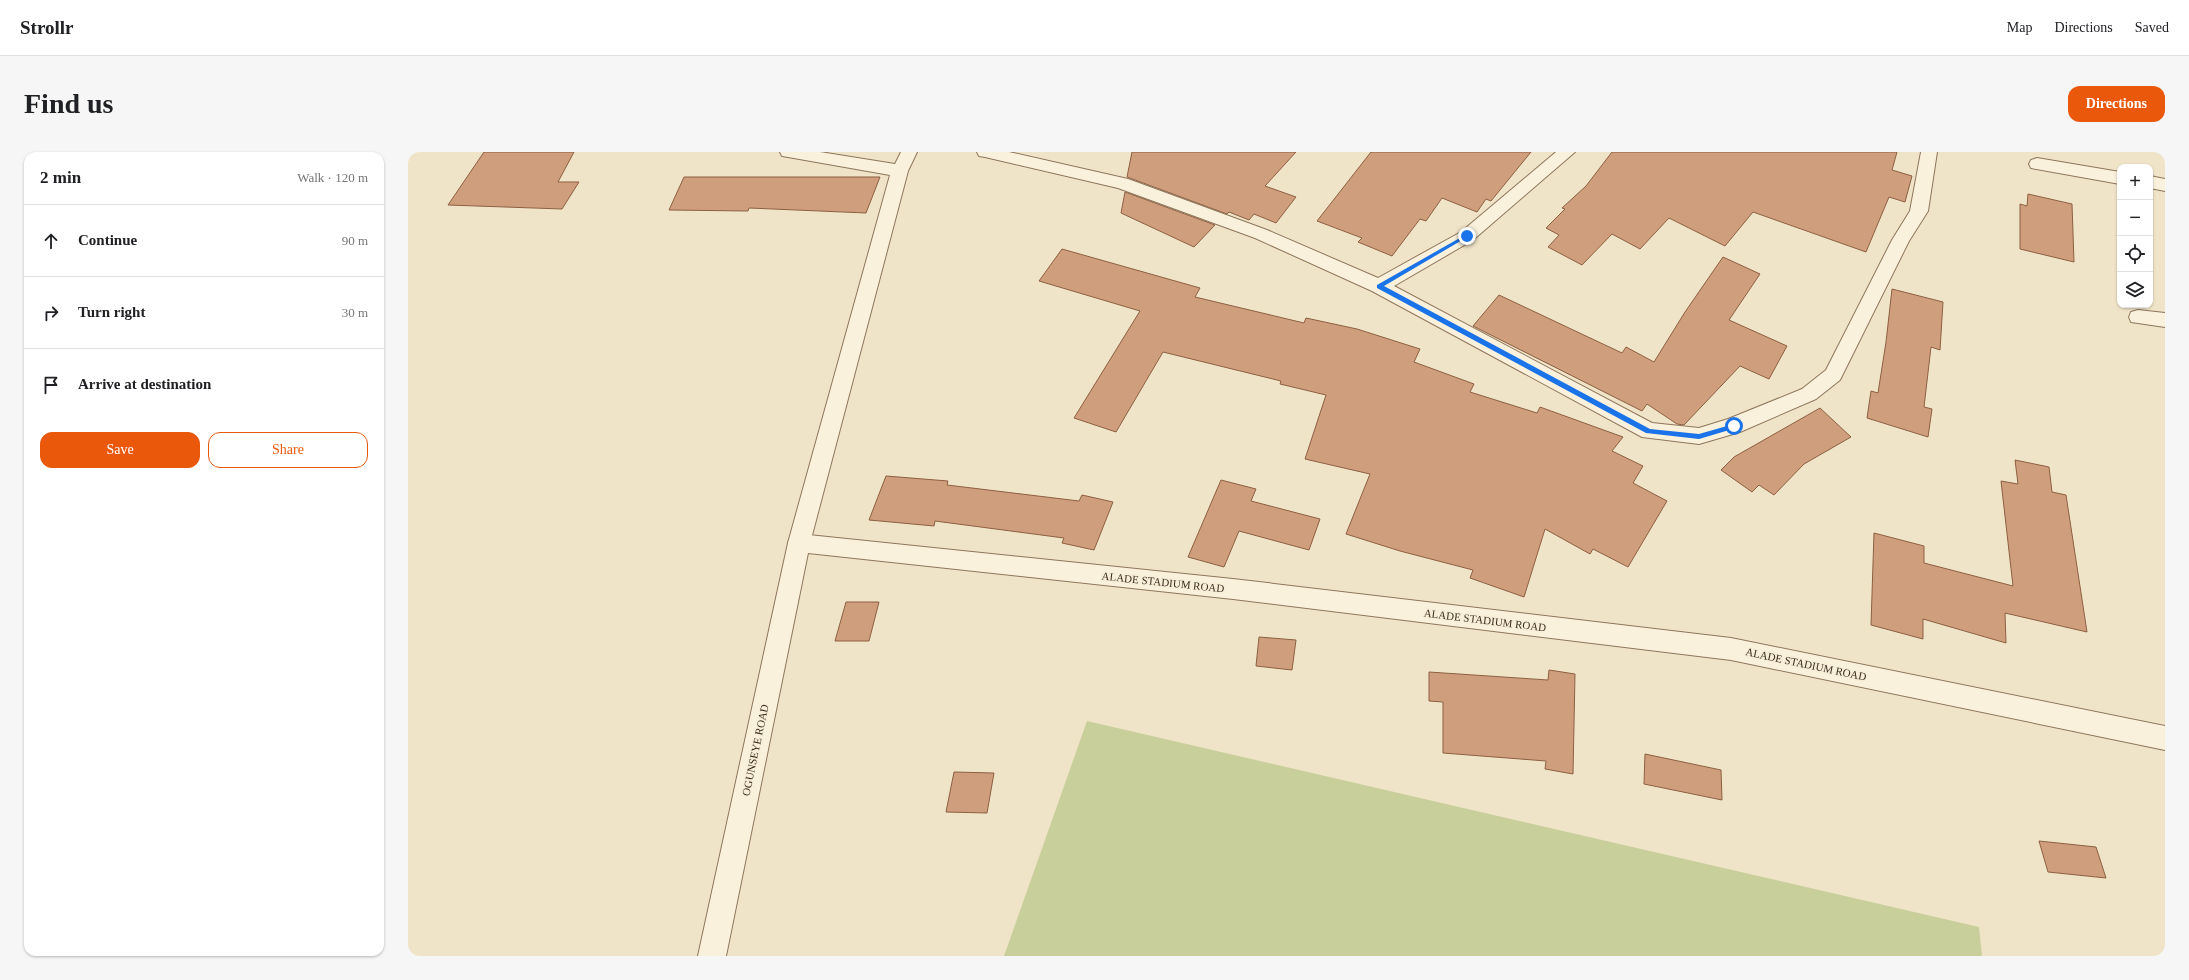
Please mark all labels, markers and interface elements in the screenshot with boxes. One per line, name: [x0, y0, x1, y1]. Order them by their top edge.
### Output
text: Strollr: [20, 17, 73, 38]
text: Map: [2007, 20, 2032, 35]
text: Directions: [2054, 20, 2113, 35]
text: Saved: [2135, 20, 2169, 35]
button: Directions: [2068, 86, 2165, 122]
text: Find us: [24, 88, 114, 119]
map controls: [2117, 164, 2153, 308]
button: +: [2117, 164, 2153, 200]
text: 2 min: [40, 168, 81, 187]
text: Walk · 120 m: [297, 170, 368, 185]
button: −: [2117, 200, 2153, 236]
route end: [1458, 227, 1476, 245]
icon: ahead: [40, 230, 62, 252]
text: Continue: [78, 232, 137, 248]
text: 90 m: [342, 233, 368, 248]
button: locate: [2117, 236, 2153, 272]
button: layers: [2117, 272, 2153, 308]
icon: right: [40, 302, 62, 324]
text: Turn right: [78, 304, 145, 320]
text: 30 m: [342, 305, 368, 320]
icon: arrive: [40, 374, 62, 396]
text: Arrive at destination: [78, 376, 211, 392]
route start: [1725, 417, 1743, 435]
button: Save: [40, 432, 200, 468]
button: Share: [208, 432, 368, 468]
street label: ALADE STADIUM ROAD: [1101, 570, 1225, 594]
street label: ALADE STADIUM ROAD: [1423, 607, 1547, 633]
street label: ALADE STADIUM ROAD: [1745, 645, 1868, 683]
street label: OGUNSEYE ROAD: [739, 703, 771, 797]

